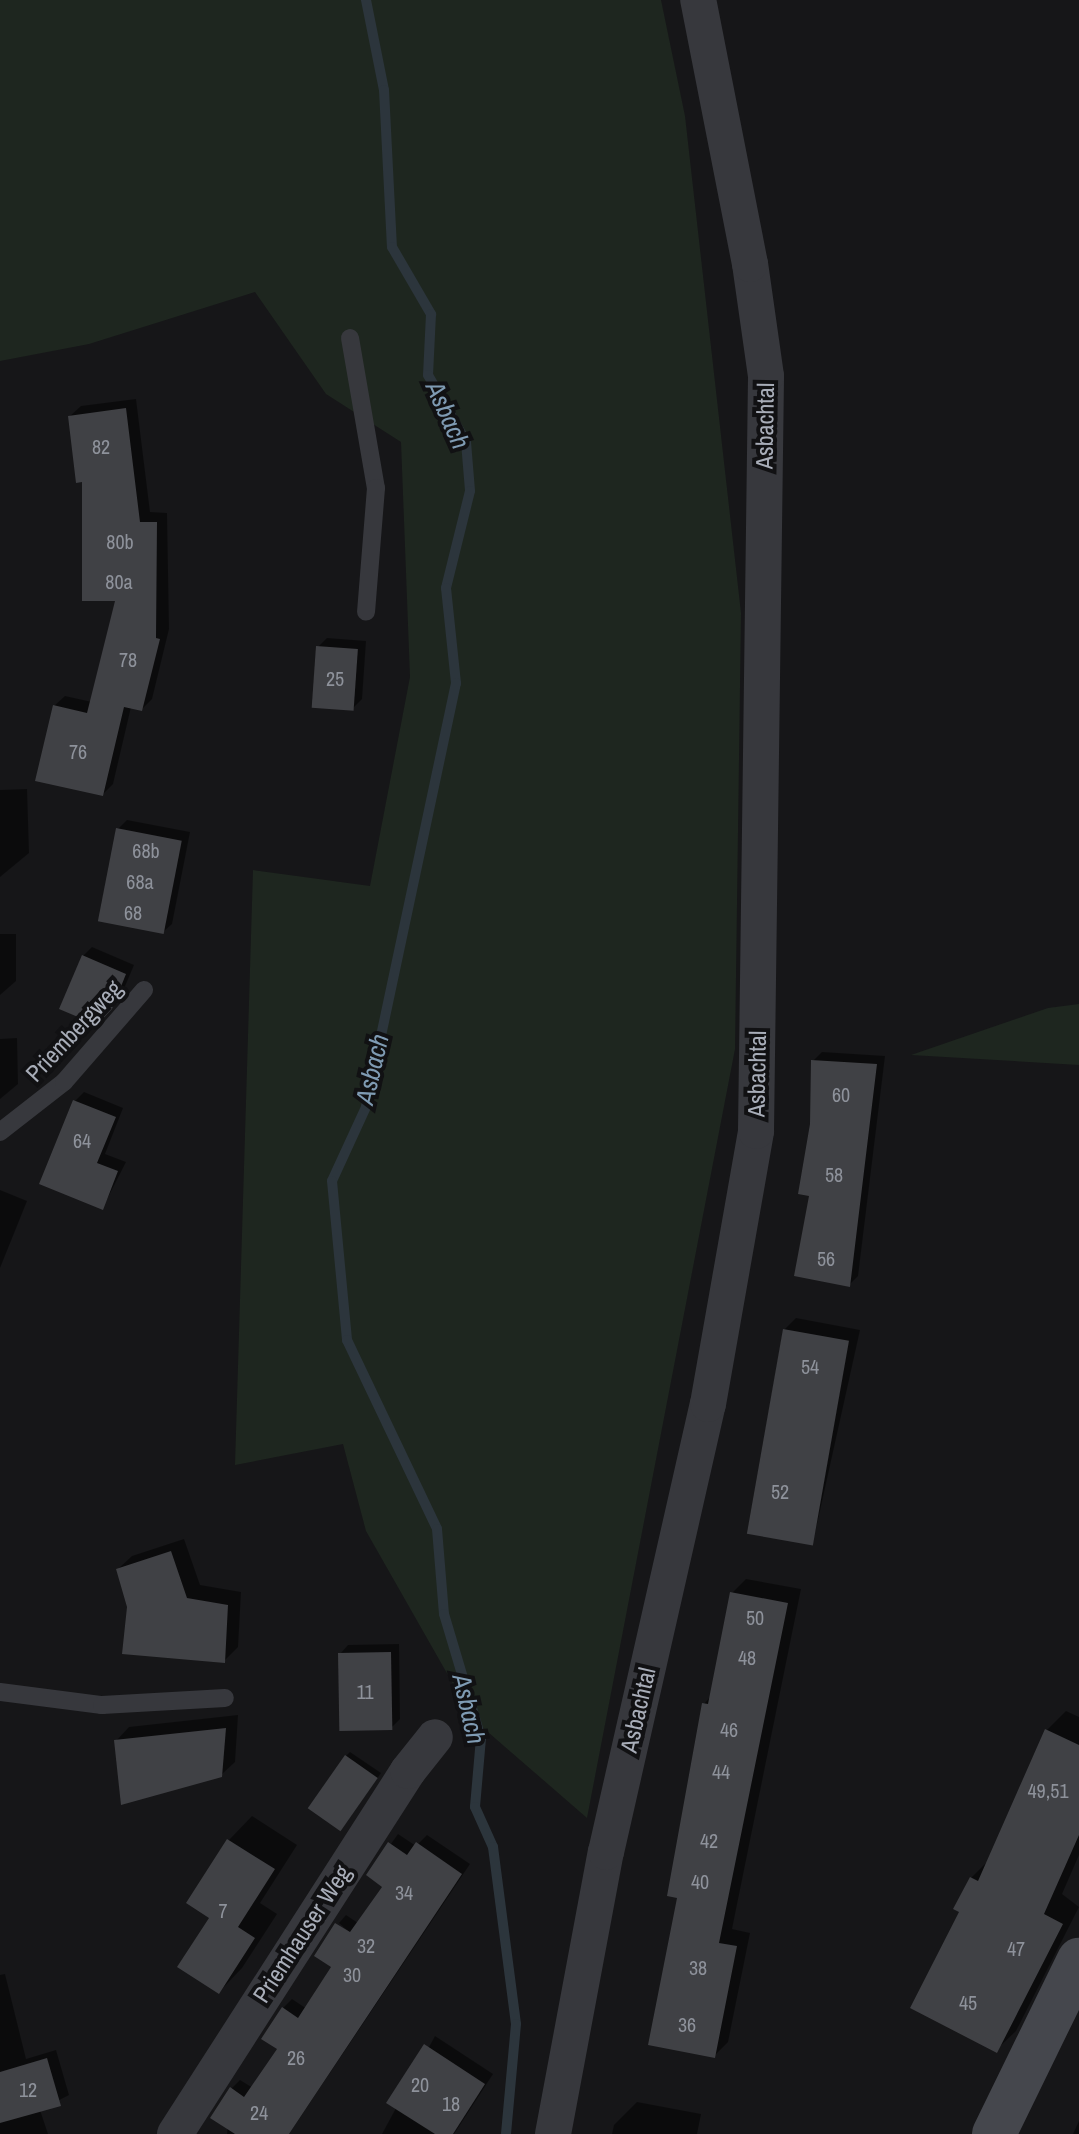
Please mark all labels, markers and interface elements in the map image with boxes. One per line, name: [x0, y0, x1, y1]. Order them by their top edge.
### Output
water label: Asbach: [419, 376, 477, 454]
street label: Asbachtal: [750, 383, 780, 469]
house number: 82: [92, 434, 110, 458]
house number: 80b: [106, 529, 134, 553]
house number: 80a: [105, 569, 133, 593]
house number: 78: [119, 647, 137, 671]
house number: 25: [326, 666, 344, 690]
house number: 76: [69, 739, 87, 763]
house number: 68b: [132, 838, 160, 862]
house number: 68a: [126, 869, 154, 893]
house number: 68: [124, 900, 142, 924]
street label: Priembergweg: [20, 974, 128, 1088]
water label: Asbach: [349, 1031, 395, 1107]
street label: Asbachtal: [742, 1031, 772, 1117]
house number: 60: [832, 1082, 850, 1106]
house number: 64: [73, 1128, 91, 1152]
house number: 58: [825, 1162, 843, 1186]
house number: 56: [817, 1246, 835, 1270]
house number: 54: [801, 1354, 819, 1378]
house number: 52: [771, 1479, 789, 1503]
house number: 50: [746, 1605, 764, 1629]
house number: 48: [738, 1645, 756, 1669]
street label: Asbachtal: [614, 1665, 662, 1755]
water label: Asbach: [446, 1671, 492, 1747]
house number: 11: [356, 1679, 374, 1703]
house number: 46: [720, 1717, 738, 1741]
house number: 44: [712, 1759, 730, 1783]
house number: 49,51: [1027, 1778, 1069, 1802]
house number: 42: [700, 1828, 718, 1852]
street label: Priemhauser Weg: [247, 1860, 357, 2008]
house number: 40: [691, 1869, 709, 1893]
house number: 34: [395, 1880, 413, 1904]
house number: 7: [218, 1898, 228, 1922]
house number: 32: [357, 1933, 375, 1957]
house number: 47: [1007, 1936, 1025, 1960]
house number: 38: [689, 1955, 707, 1979]
house number: 30: [343, 1962, 361, 1986]
house number: 45: [959, 1990, 977, 2014]
house number: 36: [678, 2012, 696, 2036]
house number: 26: [287, 2045, 305, 2069]
house number: 20: [411, 2072, 429, 2096]
house number: 12: [19, 2077, 37, 2101]
house number: 18: [442, 2091, 460, 2115]
house number: 24: [250, 2100, 268, 2124]

